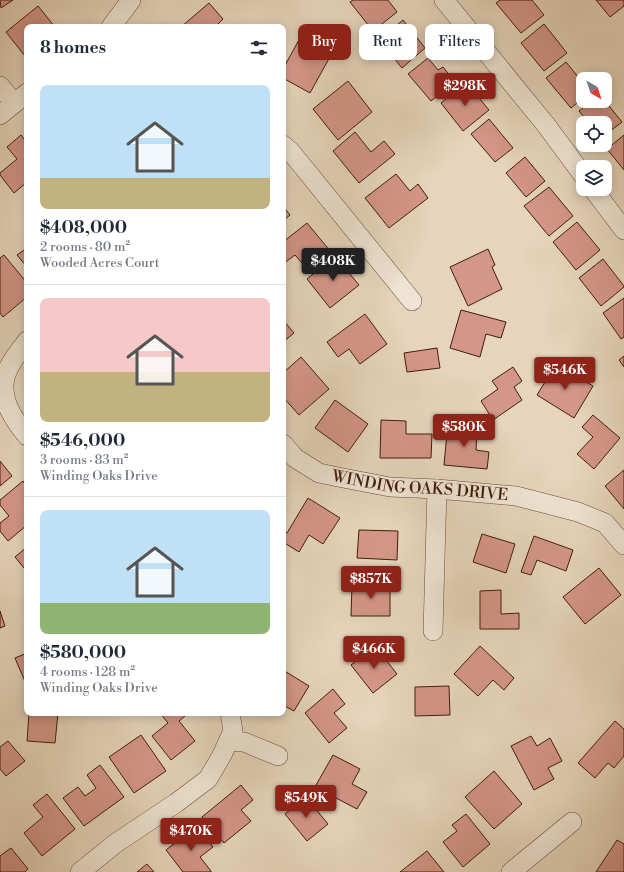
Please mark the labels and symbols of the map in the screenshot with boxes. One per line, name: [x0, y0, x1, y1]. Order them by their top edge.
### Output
north arrow: [576, 72, 612, 108]
pin: $298K: [437, 73, 493, 107]
pin: $408K: [305, 248, 361, 282]
pin: $546K: [537, 357, 593, 391]
pin: $580K: [436, 414, 492, 448]
street label: WINDING OAKS DRIVE: [329, 466, 509, 505]
pin: $857K: [343, 566, 399, 600]
pin: $466K: [346, 636, 402, 670]
pin: $549K: [278, 785, 334, 819]
pin: $470K: [163, 818, 219, 852]

